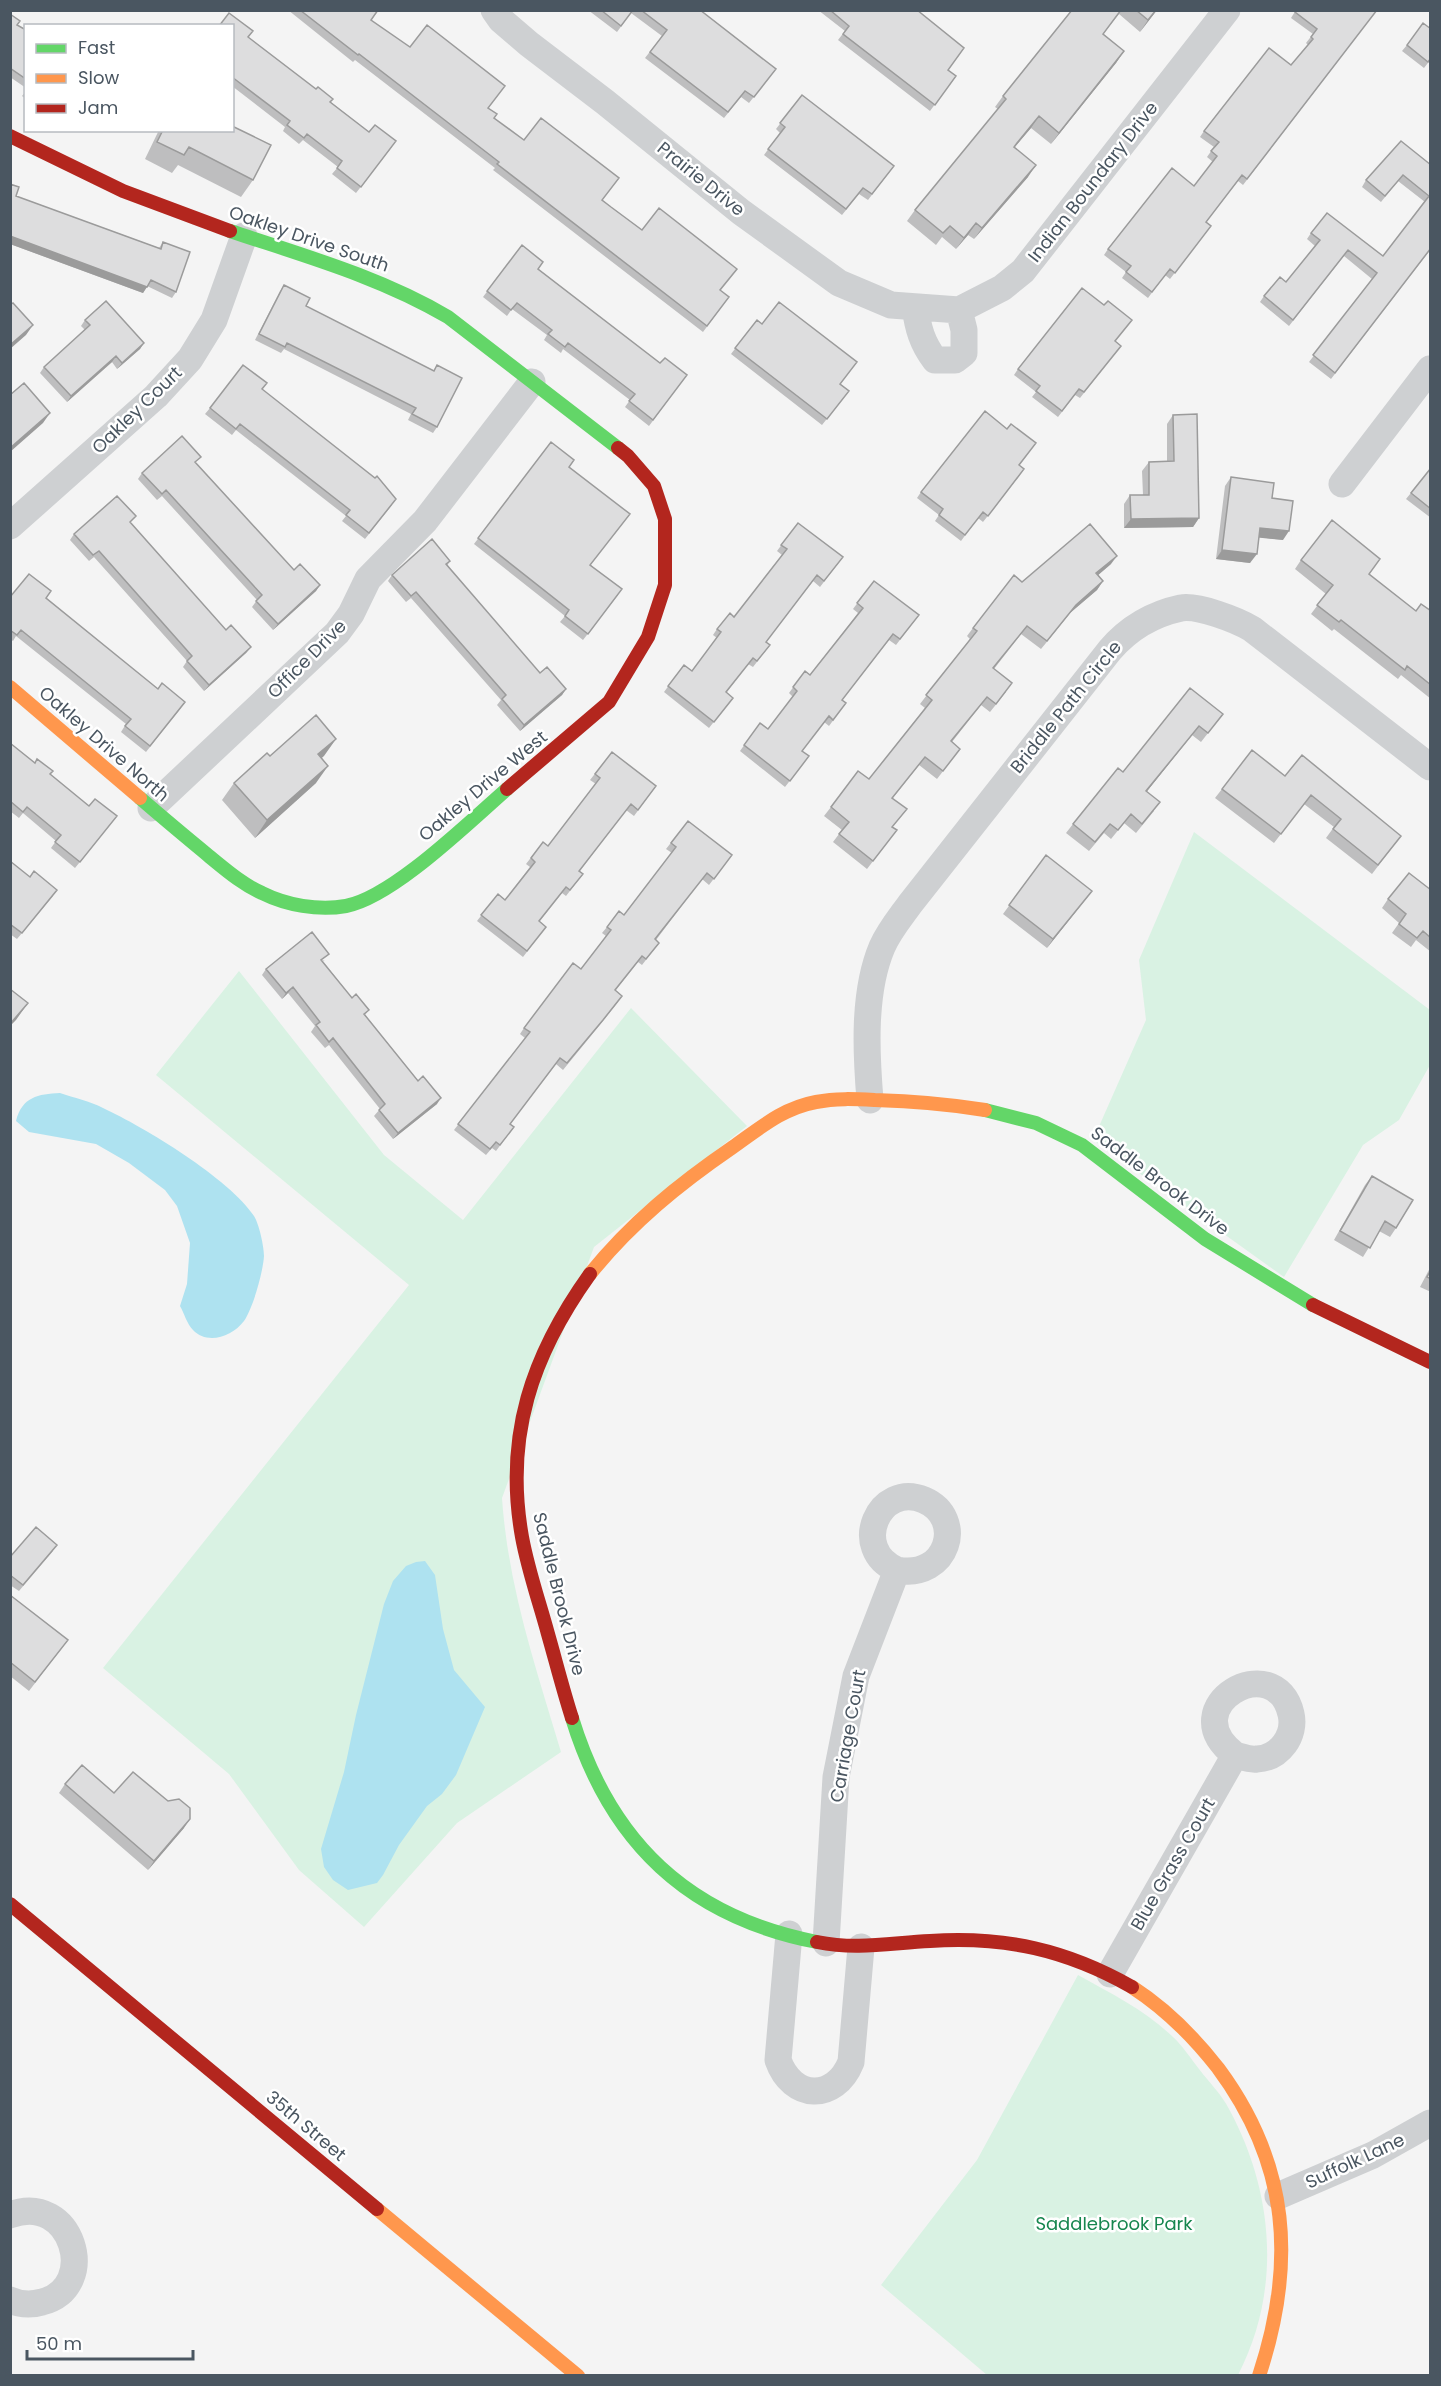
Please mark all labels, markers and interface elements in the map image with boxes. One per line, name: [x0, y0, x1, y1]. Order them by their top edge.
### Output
legend: [24, 24, 234, 132]
text: Fast: [78, 35, 115, 60]
text: Slow: [78, 65, 120, 90]
text: Jam: [78, 95, 118, 120]
street label: Indian Boundary Drive: [1022, 96, 1163, 267]
street label: Prairie Drive: [652, 136, 750, 222]
street label: Oakley Drive South: [226, 199, 393, 278]
street label: Oakley Court: [86, 360, 187, 459]
street label: Office Drive: [262, 614, 352, 704]
street label: Briddle Path Circle: [1004, 635, 1127, 778]
street label: Oakley Drive North: [34, 680, 175, 807]
street label: Oakley Drive West: [413, 724, 552, 847]
street label: Saddle Brook Drive: [1086, 1120, 1235, 1241]
street label: Saddle Brook Drive: [527, 1510, 592, 1678]
street label: Carriage Court: [824, 1668, 871, 1804]
street label: Blue Grass Court: [1124, 1793, 1221, 1935]
street label: 35th Street: [261, 2085, 352, 2167]
street label: Suffolk Lane: [1301, 2127, 1408, 2194]
park label: Saddlebrook Park: [1035, 2211, 1193, 2236]
scale bar: [27, 2323, 194, 2361]
text: 50 m: [36, 2331, 82, 2356]

